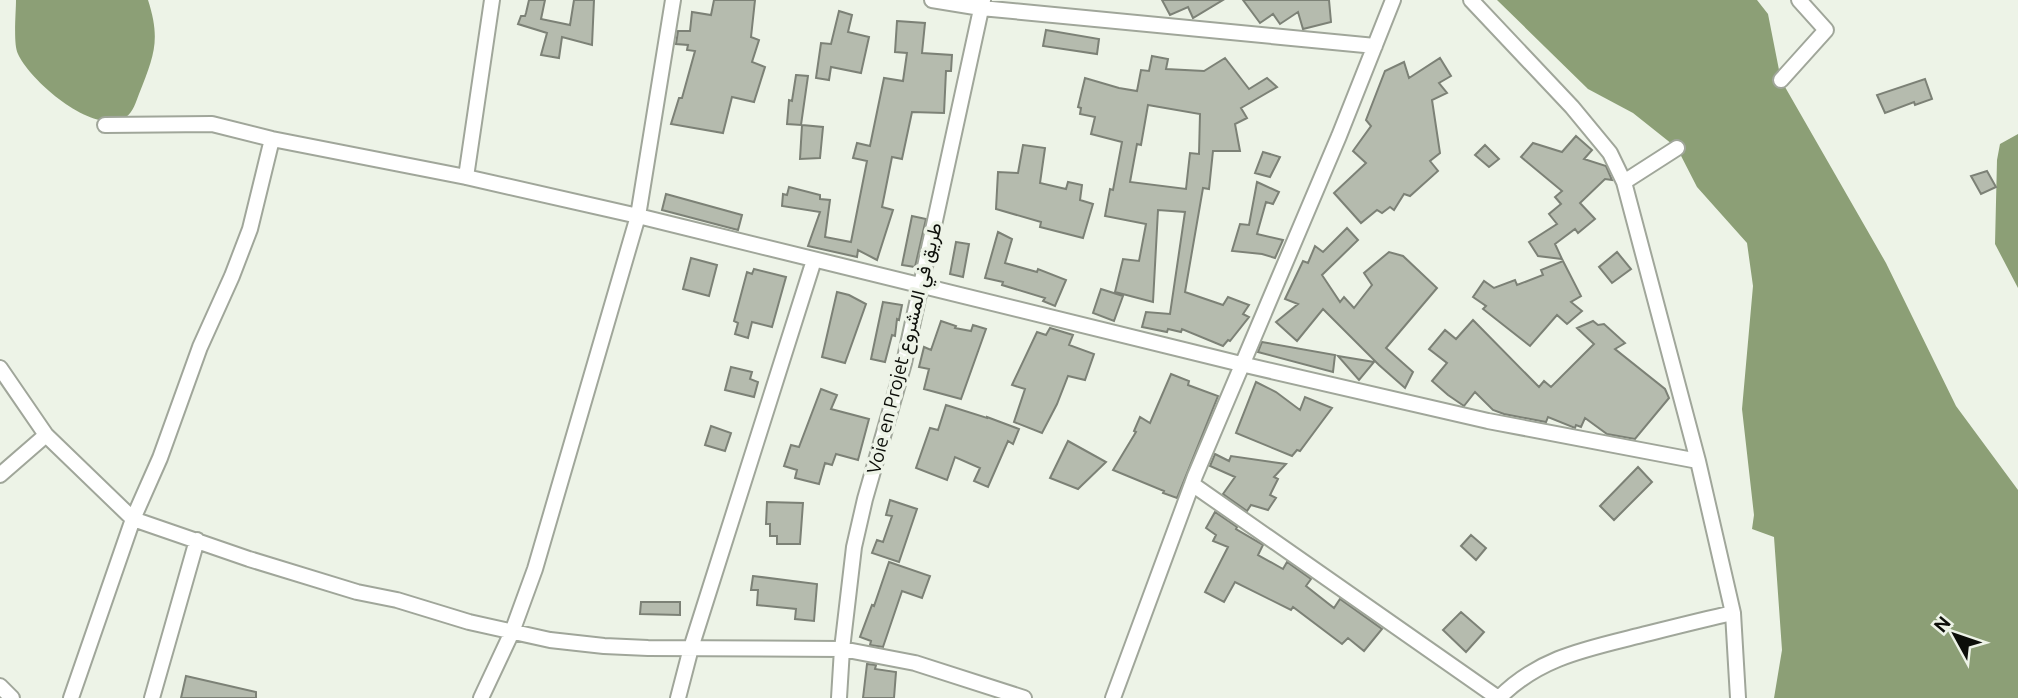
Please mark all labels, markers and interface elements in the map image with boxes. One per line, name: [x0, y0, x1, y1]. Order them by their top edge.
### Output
street label: Voie en Projet طريق في المشروع: [862, 220, 951, 477]
north arrow: [1920, 600, 1990, 670]
text: N: [1929, 612, 1955, 637]

